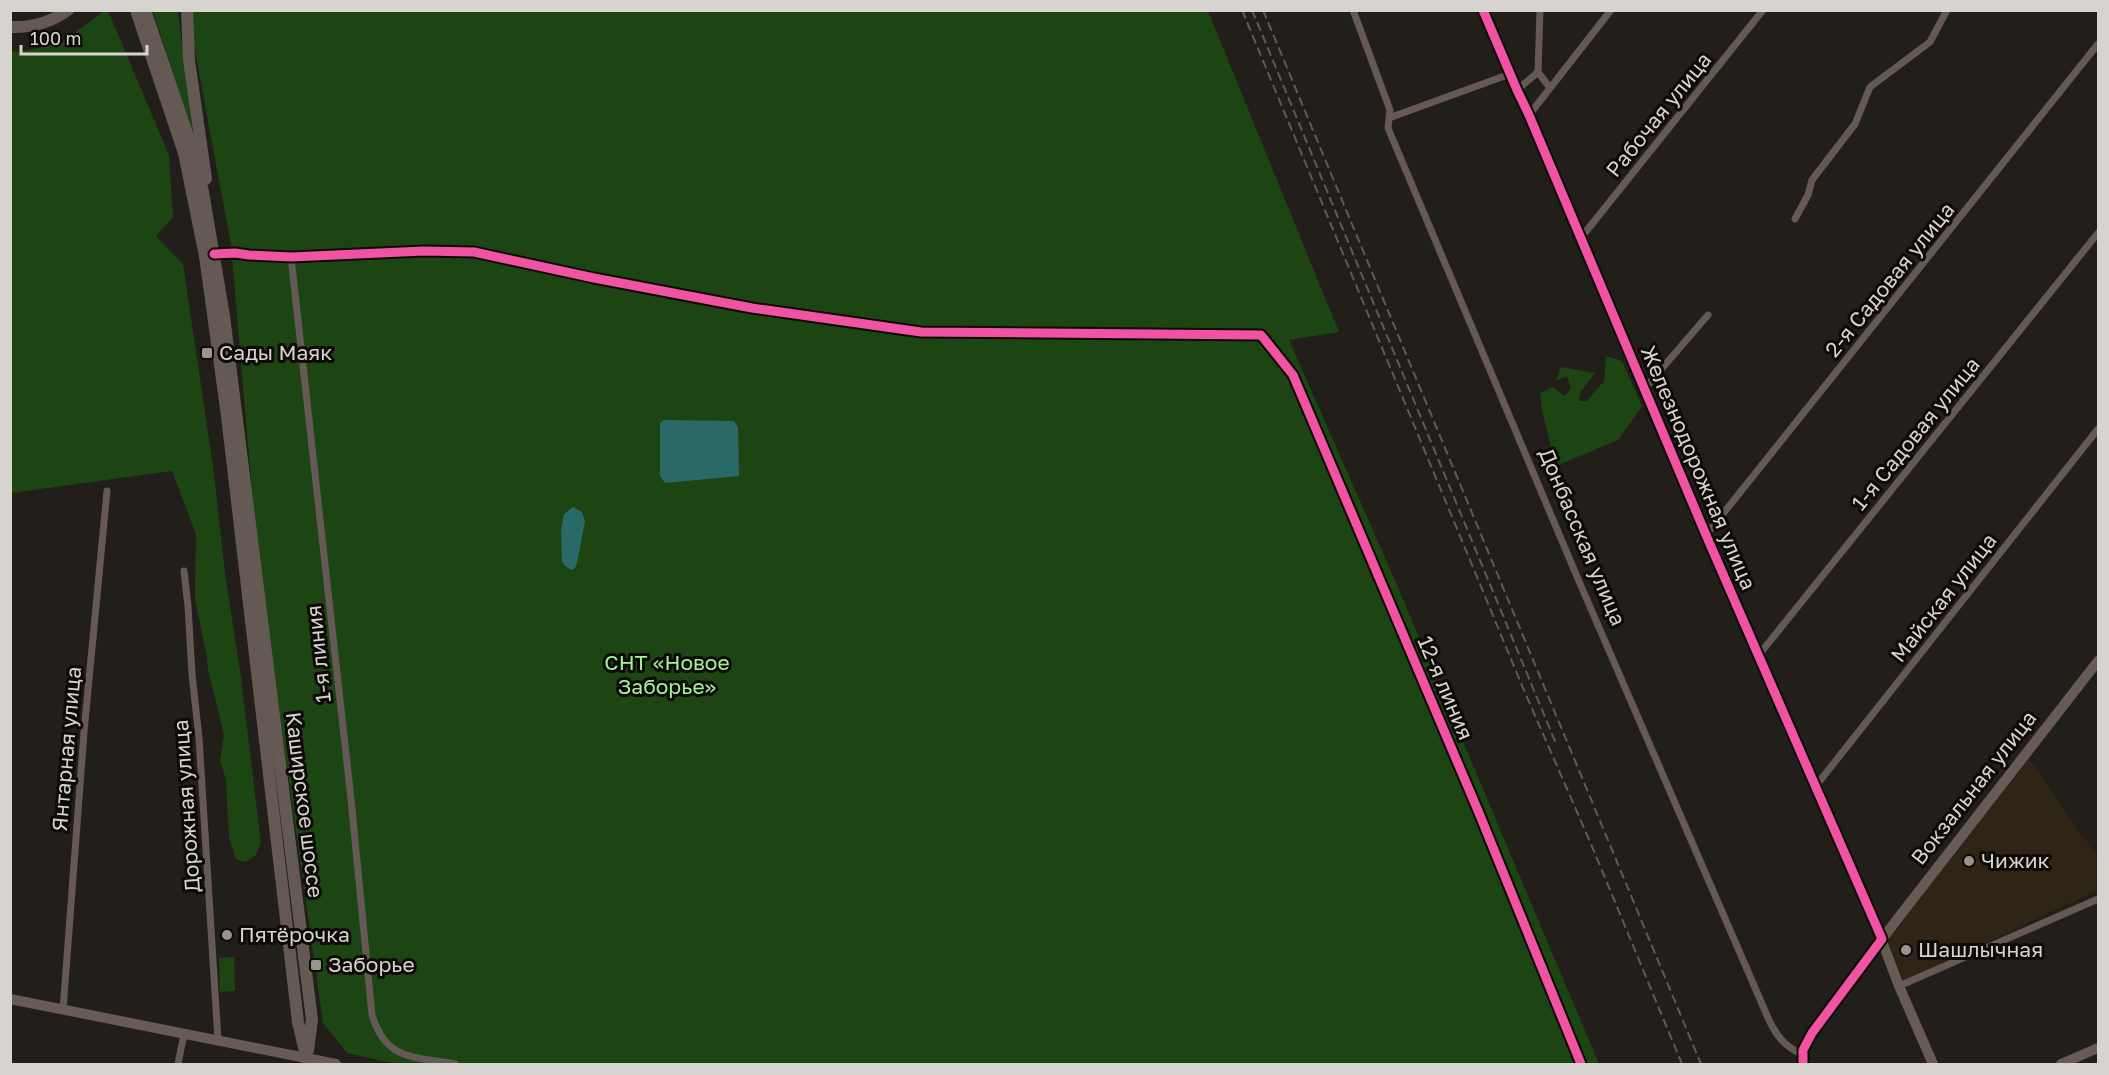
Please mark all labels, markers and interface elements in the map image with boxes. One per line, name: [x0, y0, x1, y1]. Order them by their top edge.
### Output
scale bar: [21, 18, 147, 56]
text: 100 m: [30, 27, 81, 49]
street label: Рабочая улица: [1600, 47, 1716, 182]
street label: 2-я Садовая улица: [1819, 197, 1960, 362]
place label: Сады Маяк: [219, 339, 332, 365]
street label: Железнодорожная улица: [1636, 341, 1762, 594]
marker: Сады Маяк: [200, 346, 214, 360]
street label: 1-я Садовая улица: [1846, 352, 1985, 515]
street label: Донбасская улица: [1534, 444, 1632, 629]
street label: Майская улица: [1885, 528, 2002, 667]
street label: 1-я линия: [300, 604, 336, 704]
street label: 12-я линия: [1412, 632, 1479, 743]
park label: СНТ «Новое Заборье»: [604, 649, 730, 699]
street label: Янтарная улица: [46, 665, 86, 832]
street label: Вокзальная улица: [1905, 705, 2041, 870]
street label: Каширское шоссе: [281, 711, 329, 899]
street label: Дорожная улица: [167, 719, 205, 893]
place label: Чижик: [1981, 847, 2050, 873]
marker: Чижик: [1962, 854, 1976, 868]
place label: Пятёрочка: [239, 921, 350, 947]
marker: Пятёрочка: [220, 928, 234, 942]
place label: Шашлычная: [1918, 936, 2043, 962]
marker: Шашлычная: [1899, 943, 1913, 957]
place label: Заборье: [328, 951, 415, 977]
marker: Заборье: [309, 958, 323, 972]

